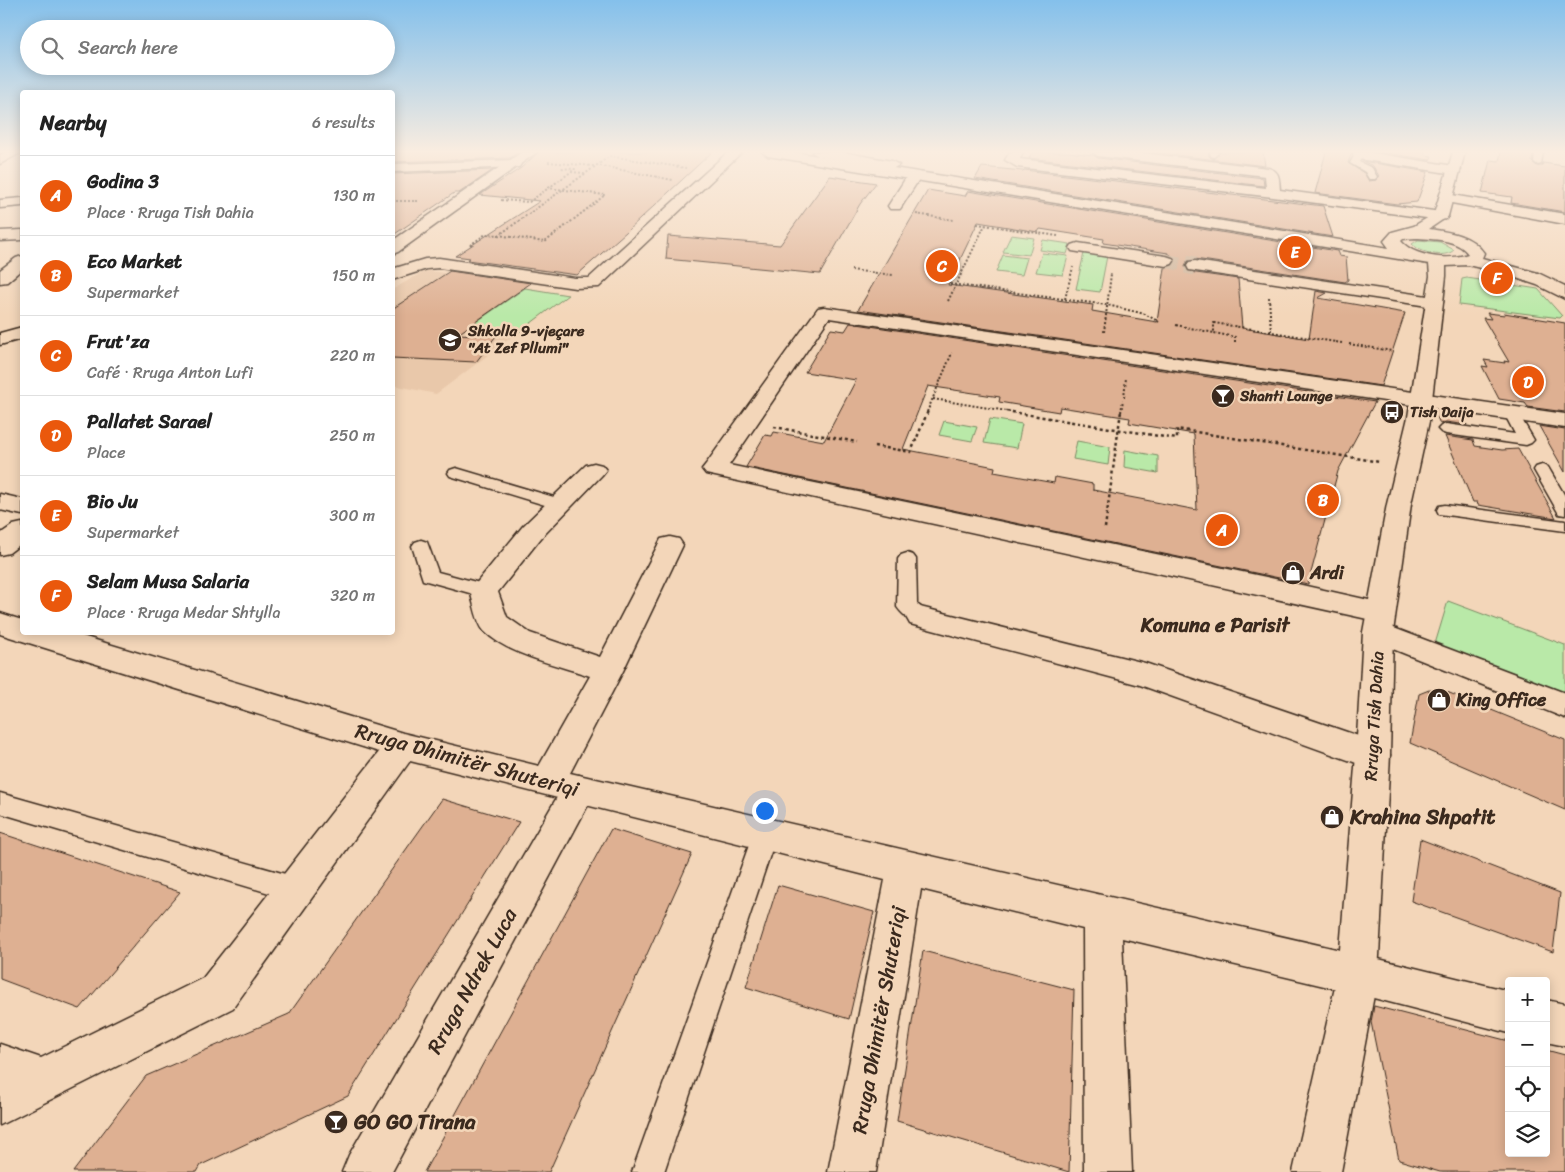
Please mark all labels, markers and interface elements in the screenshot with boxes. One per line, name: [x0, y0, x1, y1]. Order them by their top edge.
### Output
search box: [20, 20, 395, 75]
text: Search here: [78, 31, 178, 64]
icon: search: [38, 34, 66, 62]
text: Nearby: [40, 104, 106, 142]
text: 6 results: [312, 108, 375, 137]
text: Godina 3: [87, 165, 159, 198]
text: A: [51, 181, 61, 210]
text: 130 m: [333, 181, 375, 210]
text: Place · Rruga Tish Dahia: [87, 198, 254, 227]
pin: E: [1279, 233, 1311, 271]
text: Eco Market: [87, 245, 182, 278]
pin: C: [926, 247, 958, 285]
pin: F: [1481, 259, 1513, 297]
text: B: [51, 261, 61, 290]
text: 150 m: [332, 261, 375, 290]
text: Supermarket: [87, 278, 179, 307]
place label: Shkolla 9-vjeçare "At Zef Pllumi": [467, 318, 585, 361]
text: Frut'za: [87, 325, 149, 358]
school or university icon: Shkolla 9-vjeçare "At Zef Pllumi": [437, 327, 463, 353]
text: C: [51, 341, 61, 370]
text: 220 m: [330, 341, 375, 370]
text: Café · Rruga Anton Lufi: [87, 358, 253, 387]
pin: D: [1512, 363, 1544, 401]
bar icon: Shanti Lounge: [1210, 383, 1236, 409]
place label: Shanti Lounge: [1239, 383, 1333, 409]
bus stop icon: Tish Daija: [1379, 399, 1405, 425]
place label: Tish Daija: [1410, 399, 1474, 425]
text: Pallatet Sarael: [87, 405, 212, 438]
text: D: [51, 421, 61, 450]
text: 250 m: [329, 421, 375, 450]
text: Place: [87, 438, 126, 467]
pin: B: [1307, 481, 1339, 519]
text: Bio Ju: [87, 485, 138, 518]
text: E: [52, 501, 60, 530]
text: 300 m: [330, 501, 375, 530]
pin: A: [1206, 511, 1238, 549]
text: Supermarket: [87, 518, 179, 547]
place label: Ardi: [1309, 557, 1345, 589]
shop icon: Ardi: [1280, 560, 1306, 586]
text: Selam Musa Salaria: [87, 565, 249, 598]
text: F: [52, 581, 60, 610]
text: 320 m: [330, 581, 375, 610]
text: Place · Rruga Medar Shtylla: [87, 598, 281, 627]
district label: Komuna e Parisit: [1140, 608, 1291, 643]
street label: Rruga Tish Dahia: [1355, 650, 1393, 782]
place label: King Office: [1455, 684, 1547, 716]
shop icon: King Office: [1426, 687, 1452, 713]
street label: Rruga Dhimitër Shuteriqi: [351, 712, 584, 808]
your location: [752, 798, 778, 824]
place label: Krahina Shpatit: [1349, 798, 1496, 836]
shop icon: Krahina Shpatit: [1319, 804, 1345, 830]
street label: Rruga Ndrek Luca: [416, 900, 528, 1061]
street label: Rruga Dhimitër Shuteriqi: [840, 902, 918, 1137]
map controls: [1505, 977, 1550, 1157]
button: +: [1505, 977, 1550, 1022]
button: −: [1505, 1022, 1550, 1067]
button: locate: [1505, 1067, 1550, 1112]
place label: GO GO Tirana: [353, 1103, 476, 1141]
bar icon: GO GO Tirana: [323, 1109, 349, 1135]
button: layers: [1505, 1112, 1550, 1157]

